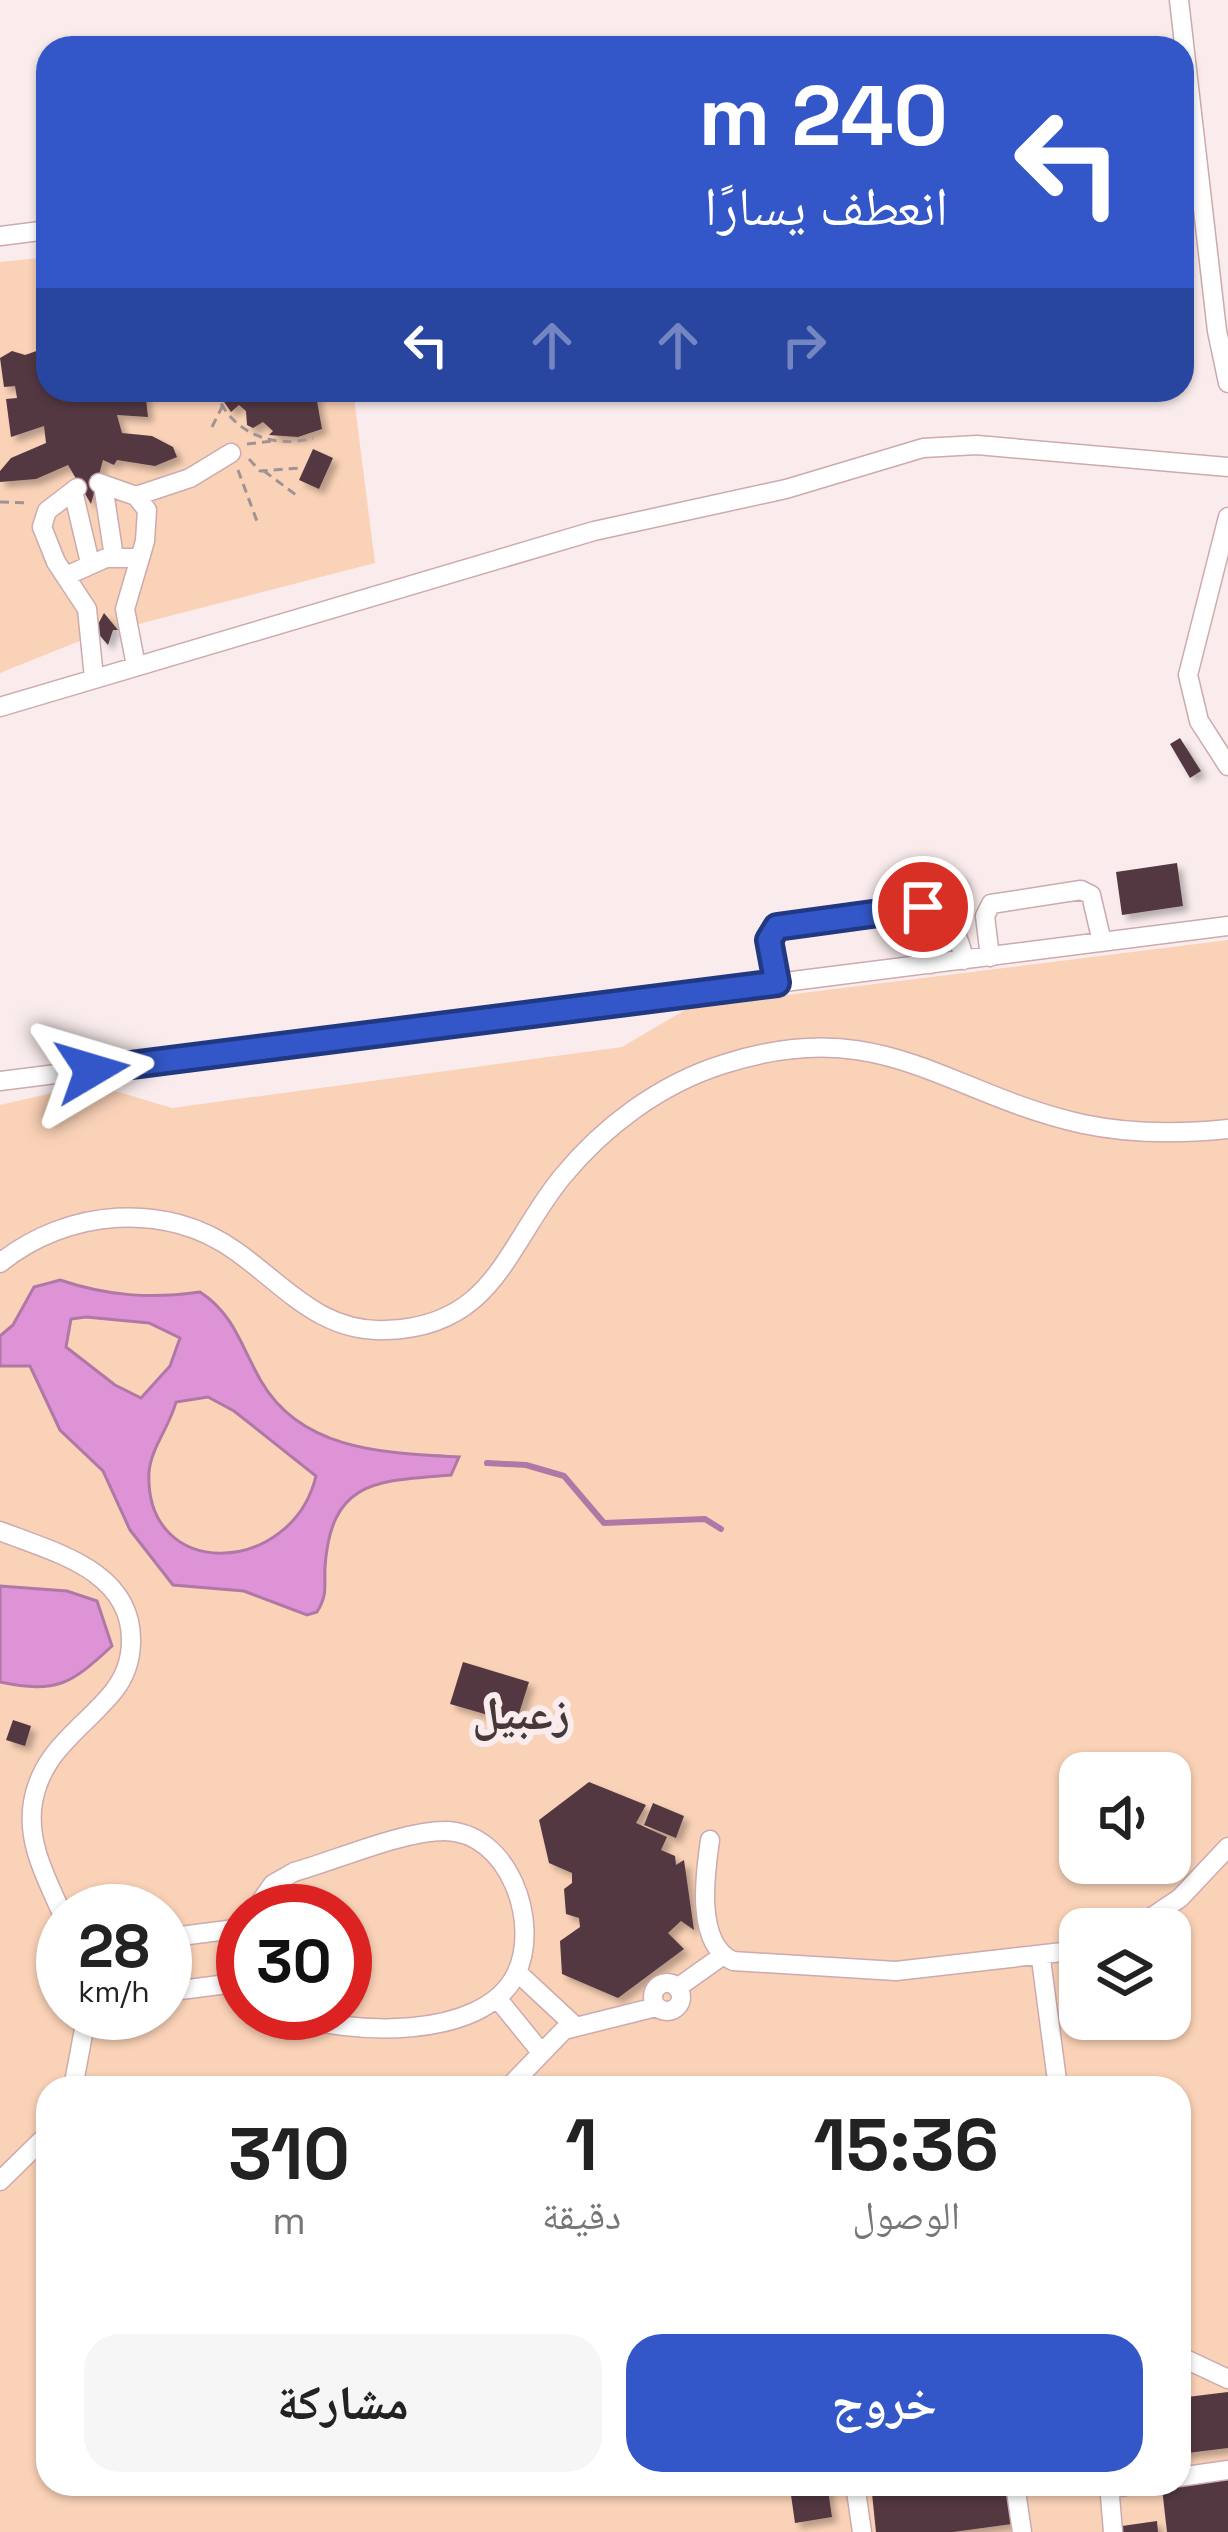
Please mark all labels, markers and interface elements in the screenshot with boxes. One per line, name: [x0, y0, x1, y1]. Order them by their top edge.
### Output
text: 240 m: [698, 62, 948, 170]
icon: left: [990, 84, 1146, 240]
text: انعطف يسارًا: [704, 172, 948, 241]
icon: left: [393, 312, 459, 378]
icon: ahead: [519, 312, 585, 378]
icon: ahead: [645, 312, 711, 378]
icon: right: [771, 312, 837, 378]
pin: [872, 856, 974, 958]
icon: arrive: [890, 874, 956, 940]
position arrow: [29, 1007, 155, 1133]
district label: زعبيل: [472, 1685, 570, 1742]
map controls: [1059, 1752, 1191, 2040]
button: sound: [1059, 1752, 1191, 1884]
speed limit sign: 30: [216, 1884, 372, 2040]
text: 28: [78, 1908, 150, 1985]
button: layers: [1059, 1908, 1191, 2040]
text: km/h: [78, 1972, 150, 2011]
text: 1: [565, 2099, 598, 2191]
text: 15:36: [813, 2099, 999, 2191]
text: 310: [228, 2108, 350, 2200]
text: دقيقة: [542, 2191, 621, 2240]
text: الوصول: [852, 2191, 960, 2240]
text: m: [272, 2196, 306, 2245]
button: مشاركة: [84, 2334, 602, 2472]
button: خروج: [626, 2334, 1143, 2472]

